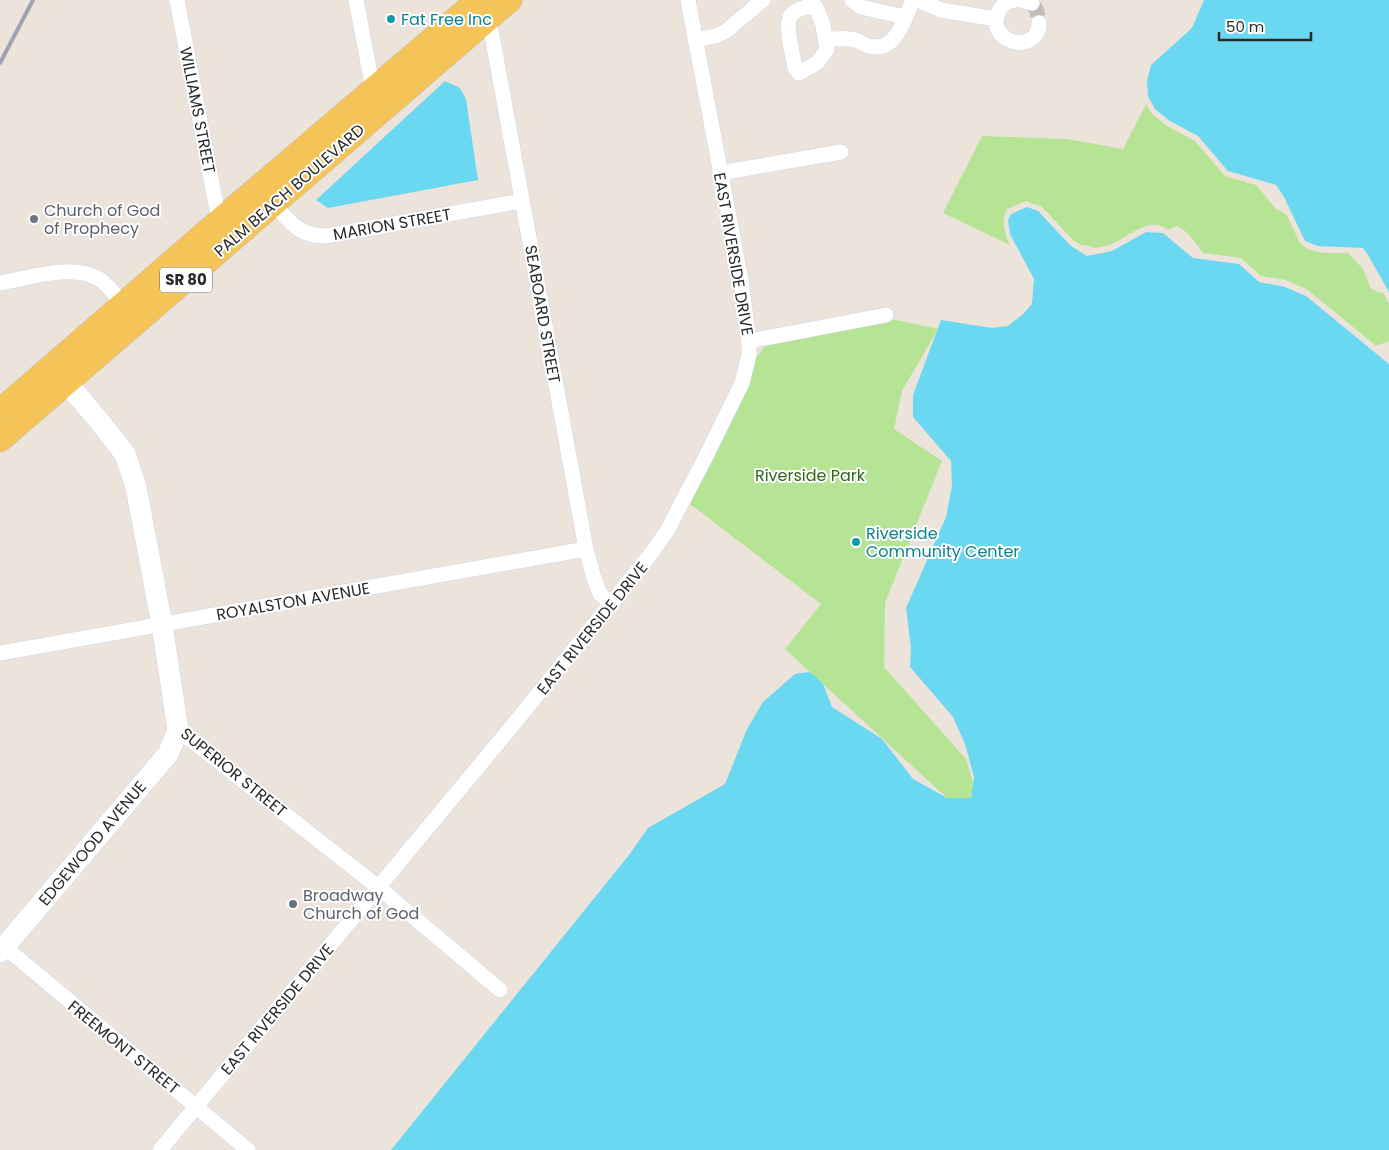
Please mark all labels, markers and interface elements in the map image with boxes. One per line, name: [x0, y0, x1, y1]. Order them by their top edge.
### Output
place label: Fat Free Inc: [401, 8, 492, 31]
scale bar: [1219, 10, 1312, 42]
marker: Fat Free Inc: [385, 13, 397, 25]
text: 50 m: [1226, 16, 1264, 37]
street label: WILLIAMS STREET: [174, 45, 221, 176]
street label: PALM BEACH BOULEVARD: [209, 119, 369, 262]
street label: EAST RIVERSIDE DRIVE: [708, 171, 759, 337]
place label: Church of God of Prophecy: [44, 199, 160, 240]
street label: MARION STREET: [331, 203, 453, 246]
marker: Church of God of Prophecy: [28, 213, 40, 225]
street label: SEABOARD STREET: [519, 243, 566, 385]
road number: SR 80: [160, 268, 212, 292]
park label: Riverside Park: [755, 464, 866, 487]
place label: Riverside Community Center: [866, 522, 1019, 563]
marker: Riverside Community Center: [850, 536, 862, 548]
street label: EAST RIVERSIDE DRIVE: [532, 557, 653, 700]
street label: ROYALSTON AVENUE: [214, 577, 372, 626]
street label: SUPERIOR STREET: [176, 722, 292, 823]
street label: EDGEWOOD AVENUE: [33, 776, 152, 911]
place label: Broadway Church of God: [303, 884, 419, 925]
marker: Broadway Church of God: [287, 898, 299, 910]
street label: EAST RIVERSIDE DRIVE: [216, 939, 339, 1080]
street label: FREEMONT STREET: [63, 995, 185, 1100]

